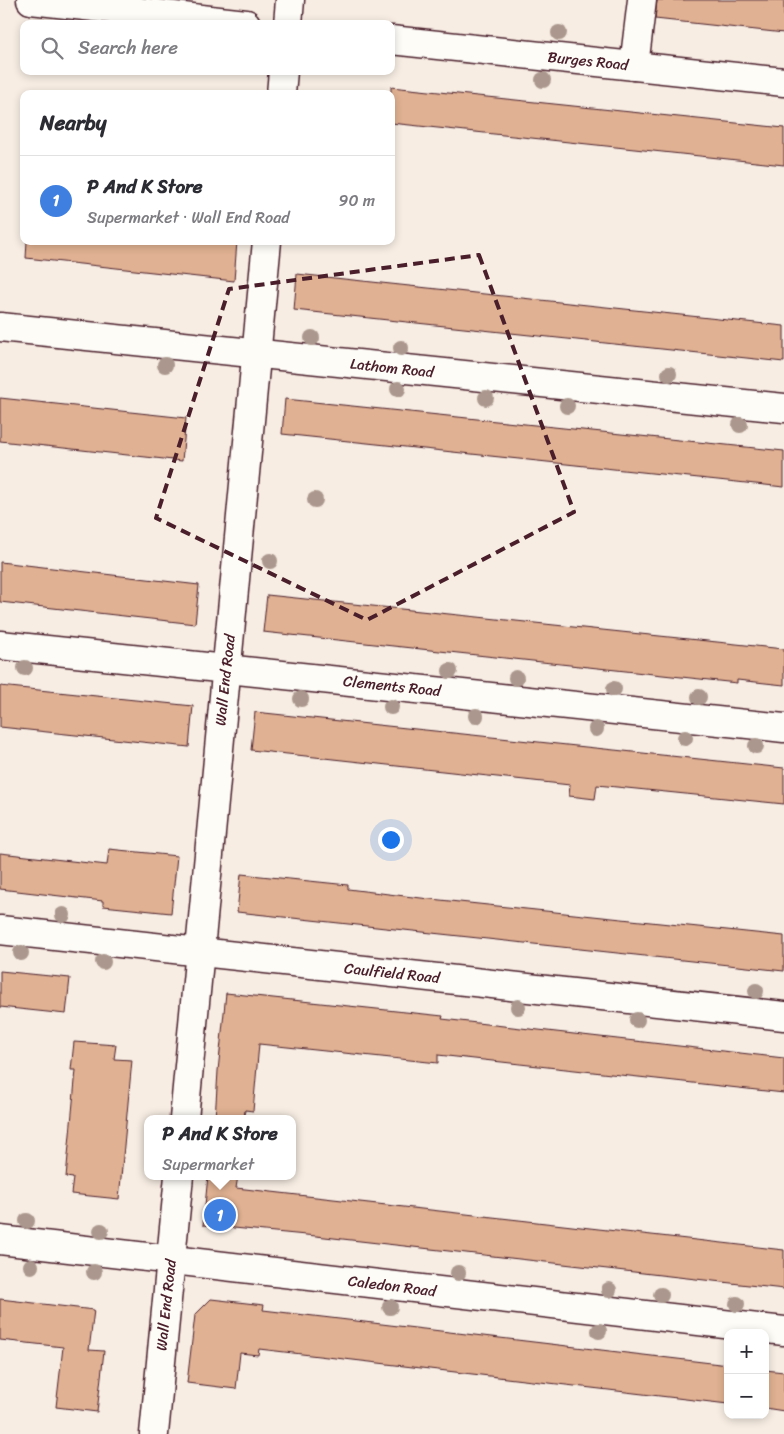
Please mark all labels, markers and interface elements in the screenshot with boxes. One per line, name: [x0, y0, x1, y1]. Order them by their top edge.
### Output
search box: [20, 20, 395, 75]
text: Search here: [78, 31, 178, 64]
icon: search: [38, 34, 66, 62]
street label: Burges Road: [546, 44, 631, 78]
text: Nearby: [40, 104, 106, 142]
text: P And K Store: [87, 170, 203, 203]
text: 1: [53, 186, 59, 215]
text: 90 m: [339, 186, 375, 215]
text: Supermarket · Wall End Road: [87, 203, 290, 232]
street label: Lathom Road: [349, 351, 436, 385]
street label: Wall End Road: [207, 632, 243, 727]
street label: Clements Road: [342, 668, 443, 704]
your location: [378, 827, 404, 853]
street label: Caulfield Road: [343, 955, 442, 991]
popup: [144, 1115, 296, 1180]
text: P And K Store: [162, 1117, 278, 1150]
text: Supermarket: [162, 1150, 254, 1179]
pin: 1: [204, 1196, 236, 1234]
street label: Wall End Road: [148, 1257, 184, 1352]
street label: Caledon Road: [347, 1268, 439, 1304]
map controls: [724, 1329, 769, 1419]
button: +: [724, 1329, 769, 1374]
button: −: [724, 1374, 769, 1419]

